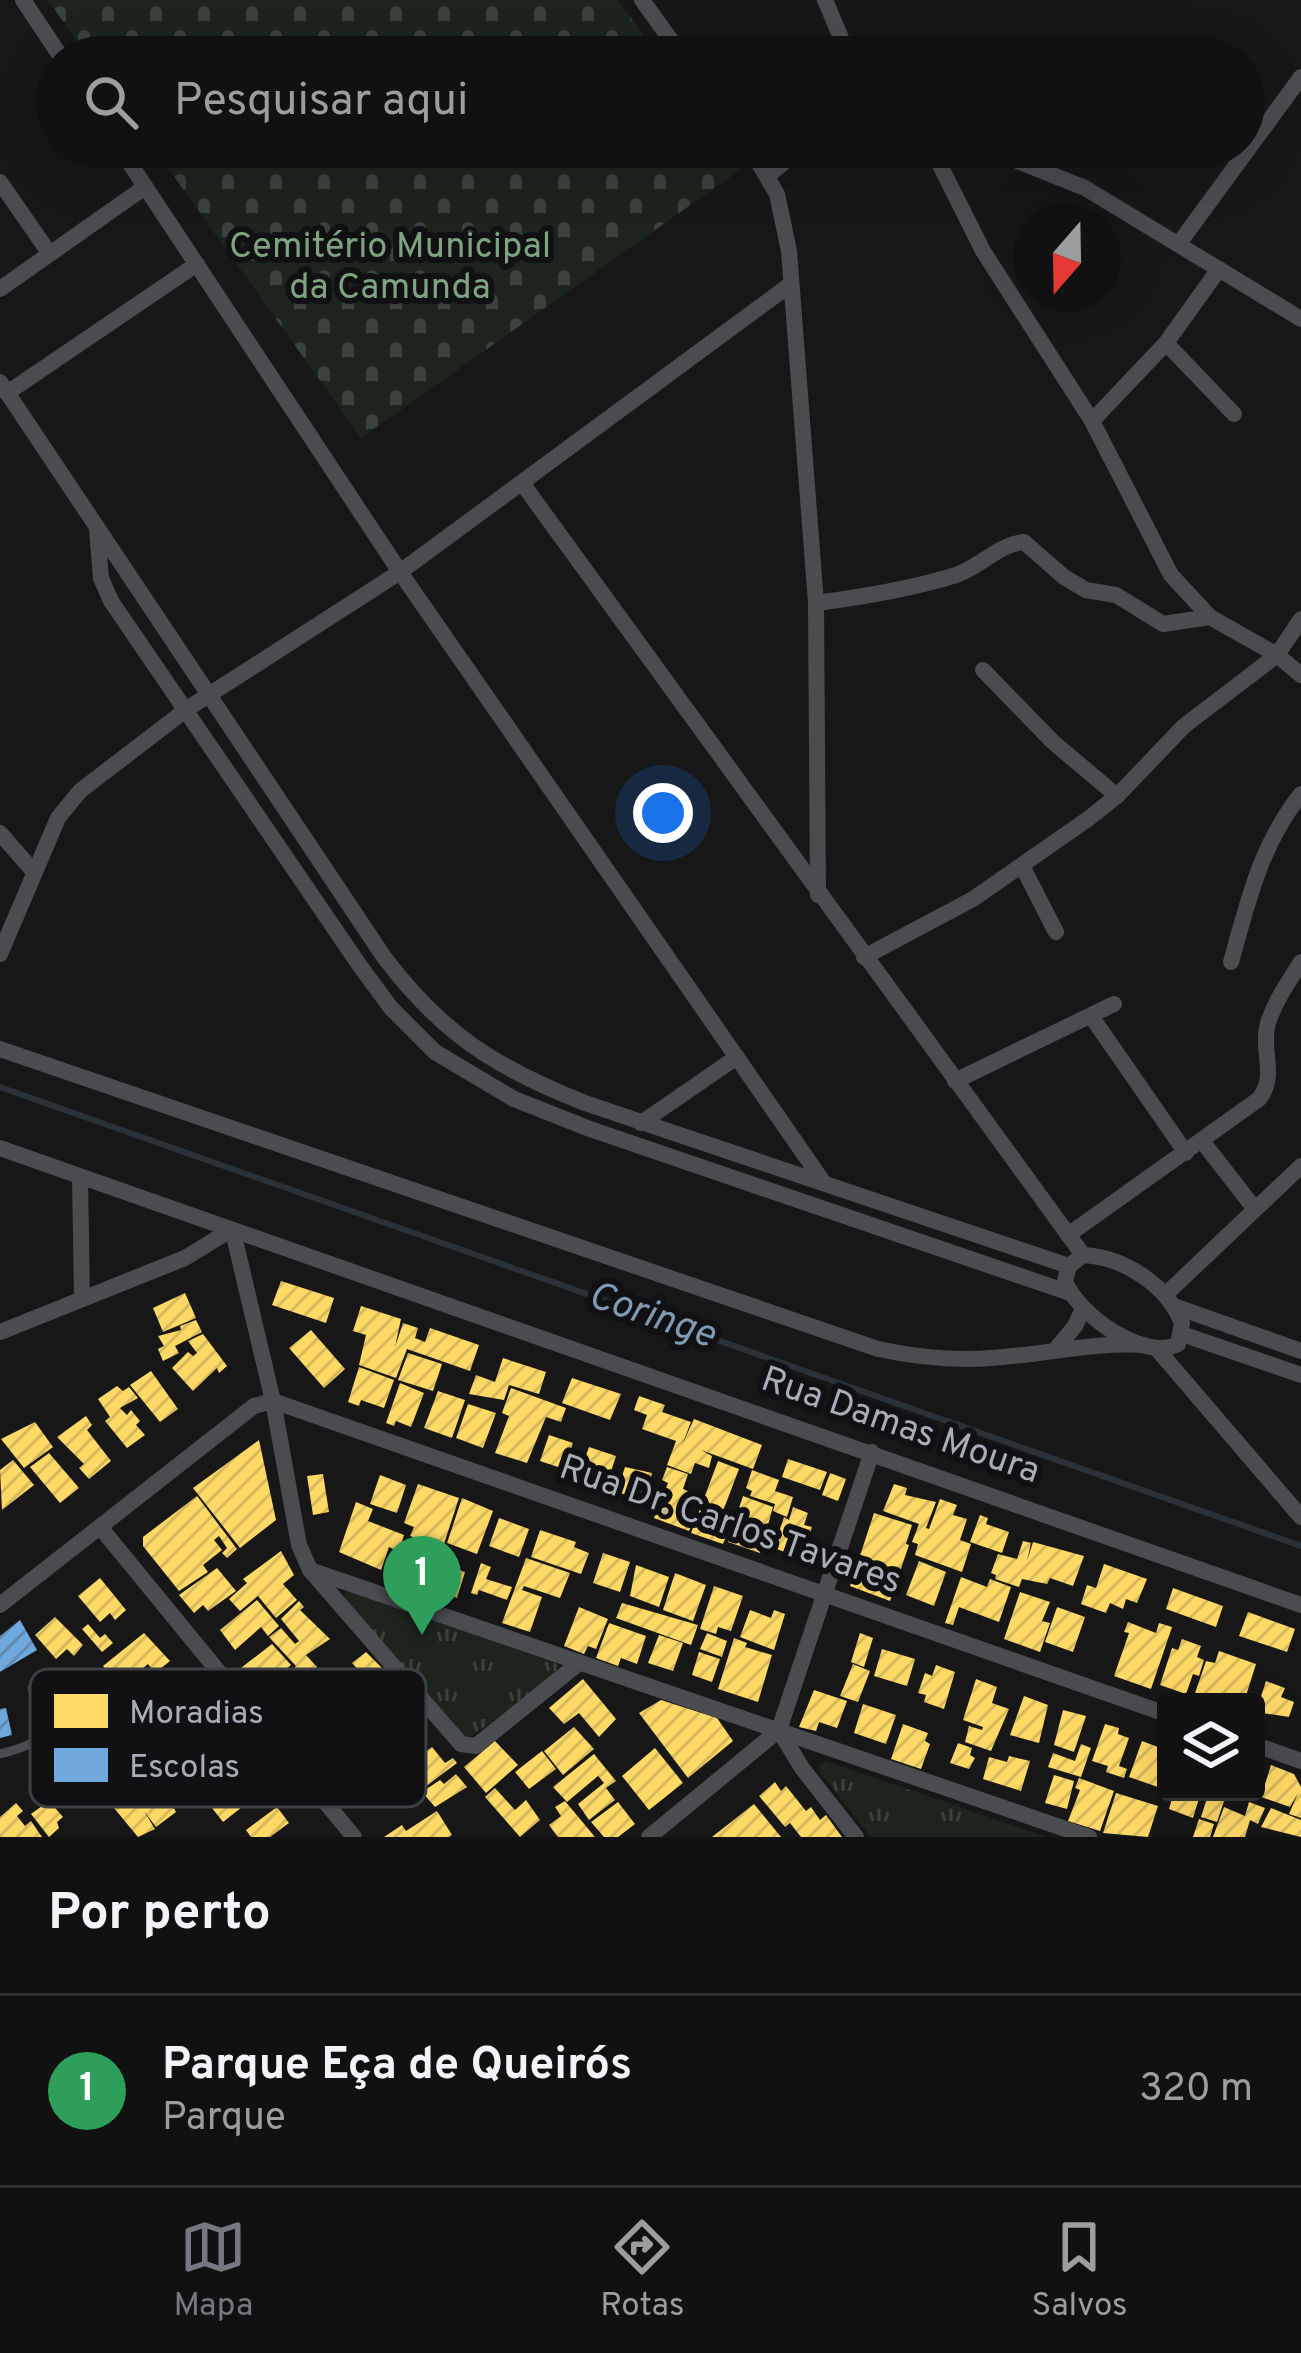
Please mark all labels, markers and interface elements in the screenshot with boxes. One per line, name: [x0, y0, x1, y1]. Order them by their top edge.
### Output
search box: [36, 36, 1265, 168]
icon: search: [78, 69, 144, 135]
text: Pesquisar aqui: [174, 74, 468, 131]
north arrow: [1013, 204, 1121, 312]
park label: Cemitério Municipal da Camunda: [229, 225, 551, 312]
your location: [633, 783, 693, 843]
water label: Coringe: [581, 1272, 722, 1362]
street label: Rua Damas Moura: [755, 1358, 1045, 1496]
street label: Rua Dr. Carlos Tavares: [553, 1446, 907, 1606]
pin: 1: [383, 1536, 461, 1635]
legend: [30, 1669, 426, 1807]
map controls: [1157, 1693, 1265, 1801]
button: layers: [1157, 1693, 1265, 1801]
text: Moradias: [129, 1694, 264, 1736]
text: Escolas: [129, 1748, 240, 1790]
text: Por perto: [48, 1883, 271, 1948]
text: Parque Eça de Queirós: [162, 2038, 632, 2095]
text: 1: [79, 2066, 95, 2115]
text: 320 m: [1139, 2066, 1253, 2115]
text: Parque: [162, 2095, 286, 2144]
tab: Mapa: [173, 2214, 253, 2328]
tab: Rotas: [600, 2214, 684, 2328]
tab: Salvos: [1031, 2214, 1127, 2328]

